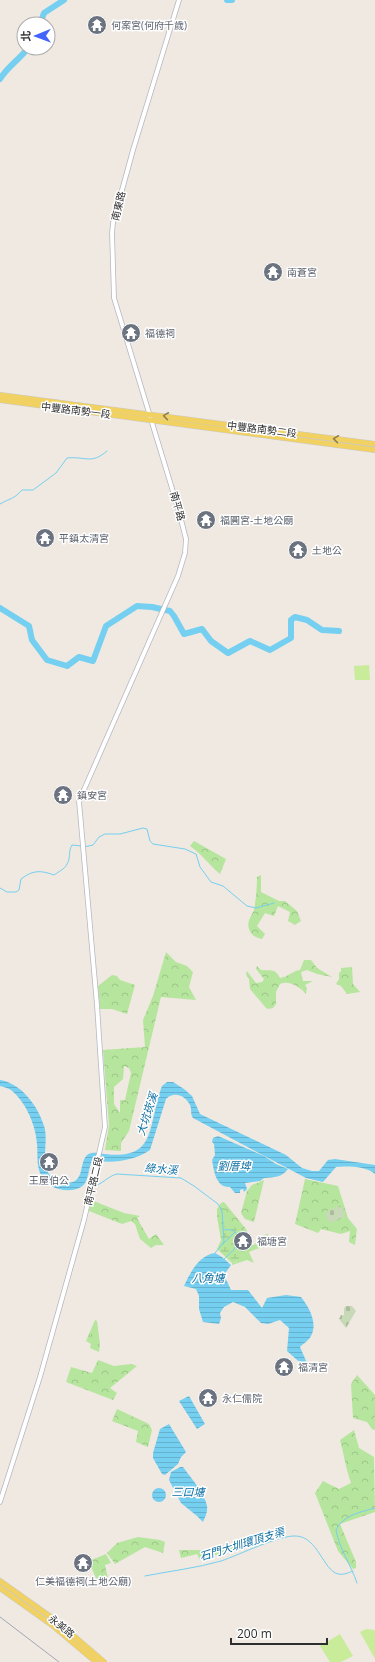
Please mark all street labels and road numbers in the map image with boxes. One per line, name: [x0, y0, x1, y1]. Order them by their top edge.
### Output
street label: 南東路: [108, 190, 128, 222]
street label: 中豐路南勢一段: [40, 399, 112, 421]
street label: 中豐路南勢二段: [226, 418, 298, 440]
street label: 南平路: [167, 490, 189, 522]
street label: 南平路二段: [81, 1155, 105, 1207]
street label: 永美路: [46, 1611, 78, 1641]

